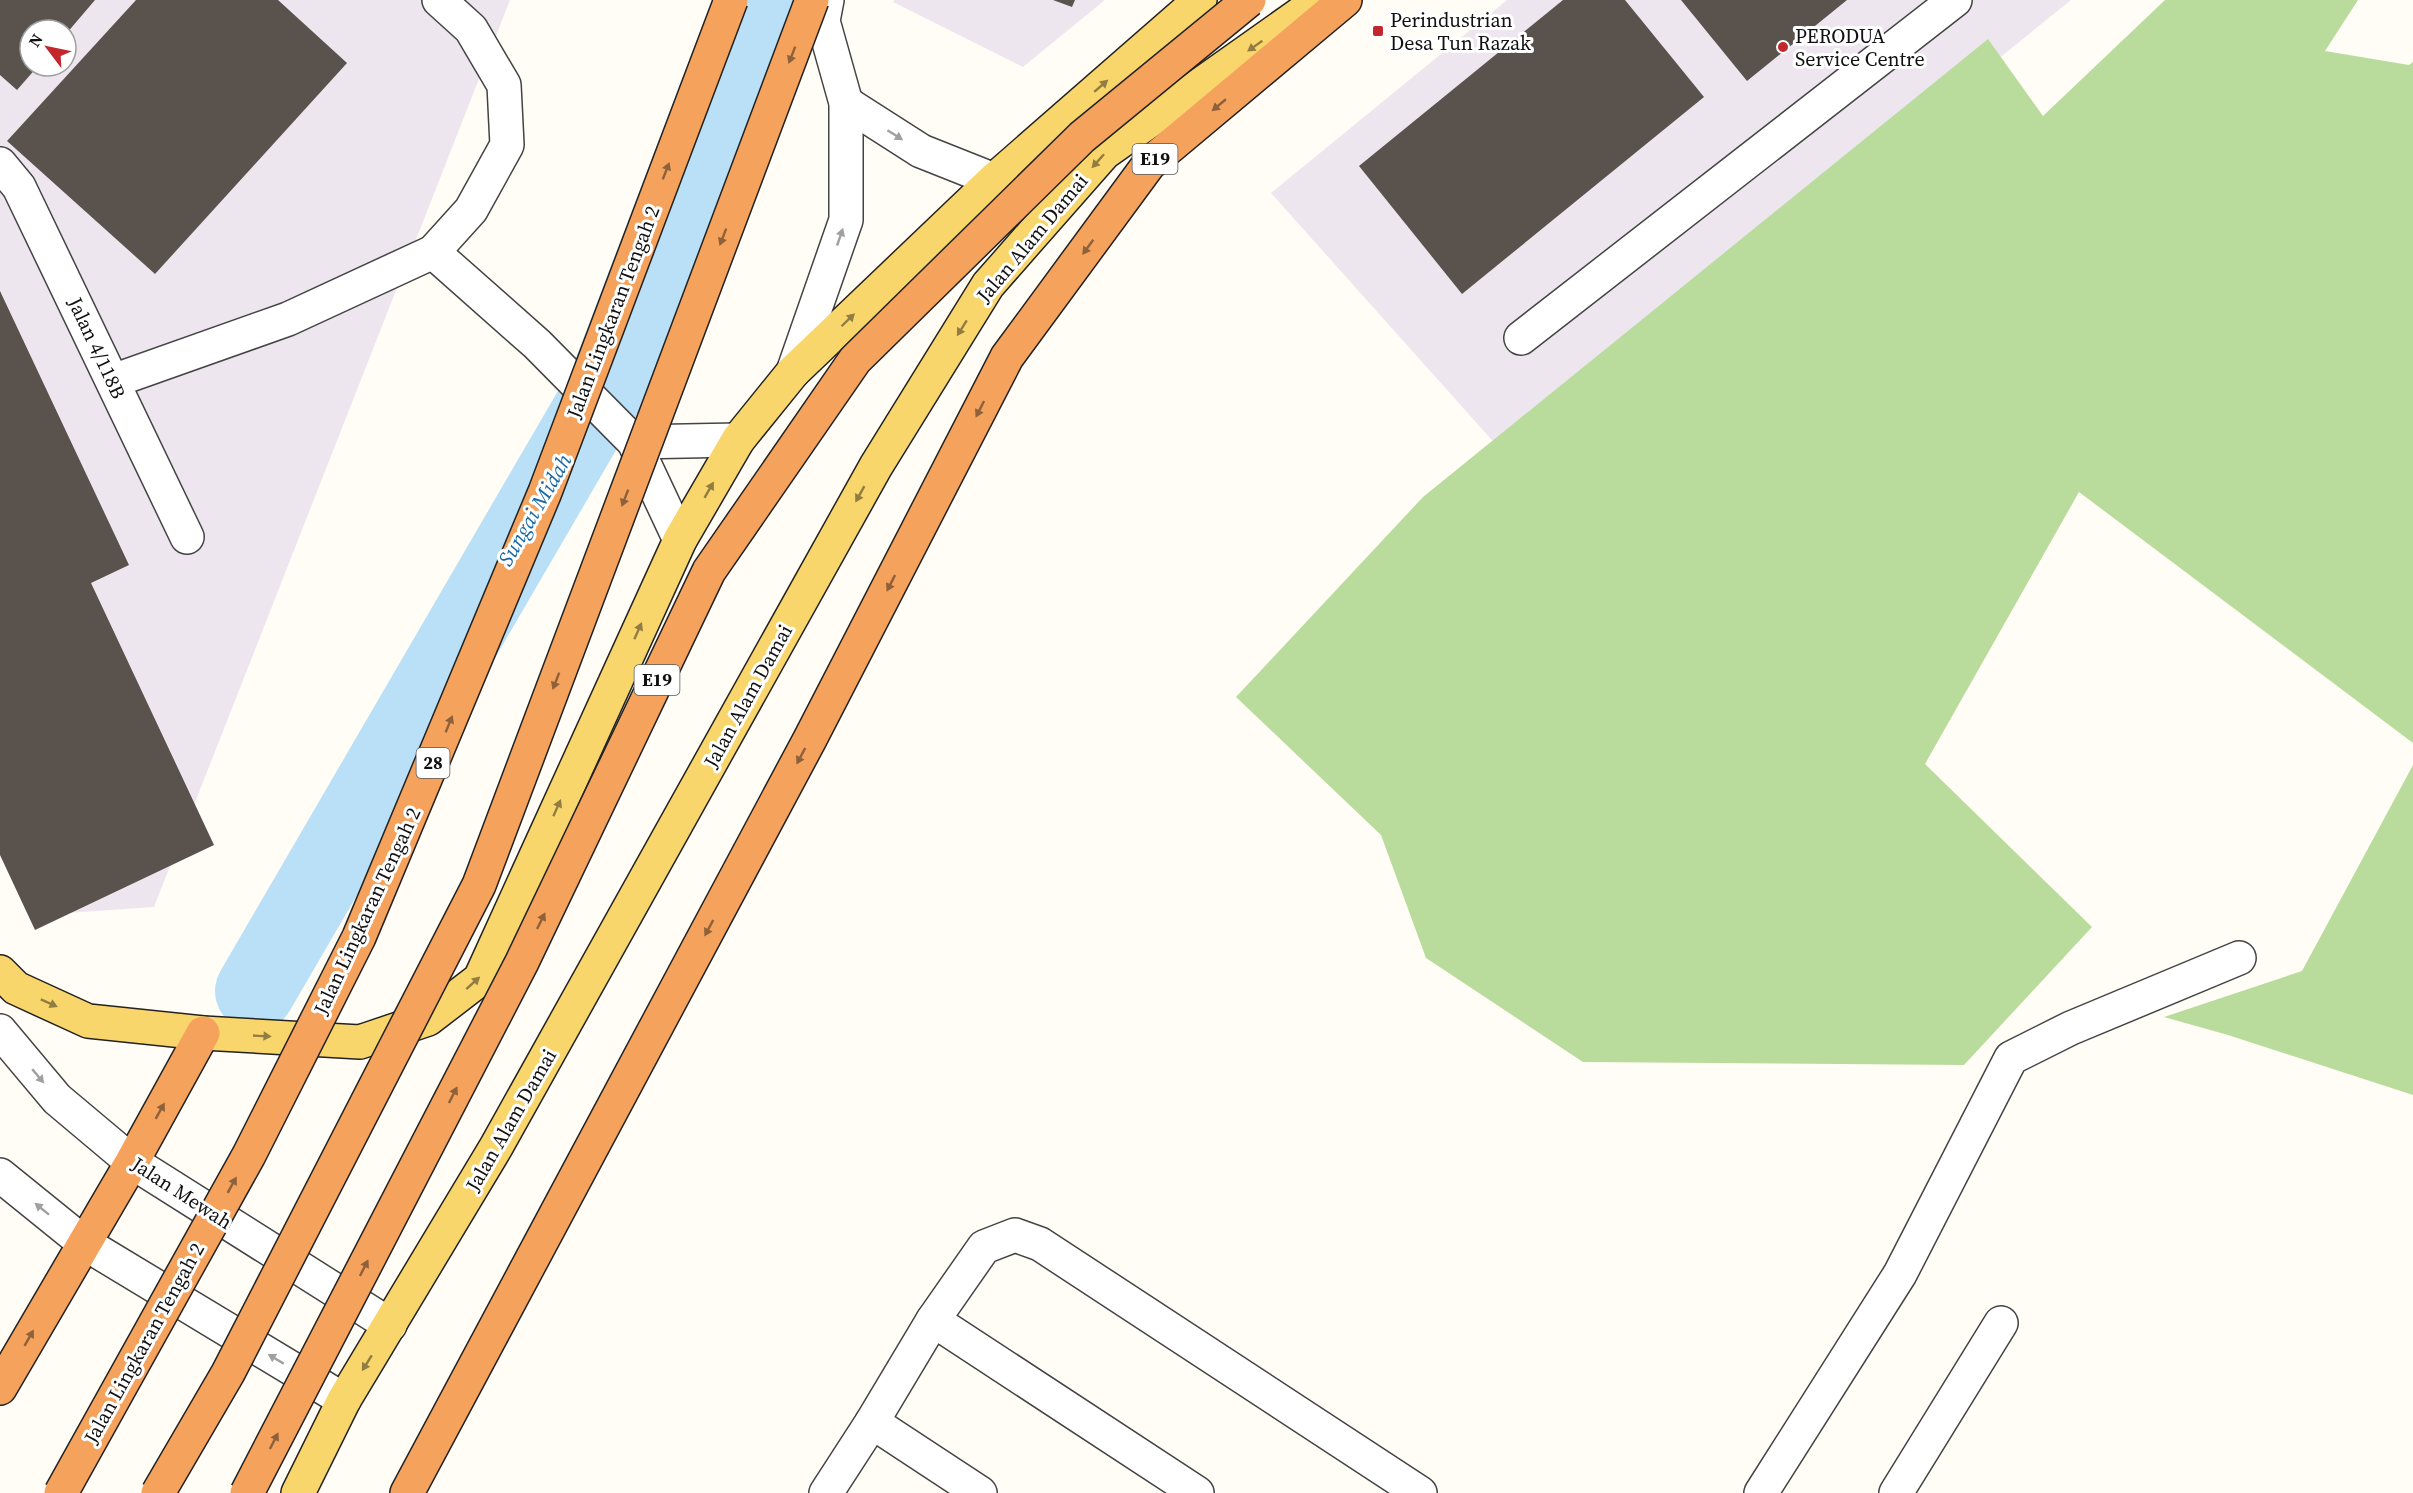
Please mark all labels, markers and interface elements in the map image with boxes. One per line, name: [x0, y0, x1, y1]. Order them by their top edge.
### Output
place label: Perindustrian Desa Tun Razak: [1390, 6, 1531, 57]
north arrow: [18, 18, 78, 78]
place label: PERODUA Service Centre: [1795, 22, 1925, 73]
marker: Perindustrian Desa Tun Razak: [1371, 24, 1385, 38]
text: N: [23, 29, 48, 51]
one-way arrow: [1247, 40, 1263, 52]
marker: PERODUA Service Centre: [1776, 40, 1790, 54]
one-way arrow: [786, 46, 796, 64]
one-way arrow: [1093, 80, 1108, 93]
one-way arrow: [1212, 98, 1227, 111]
one-way arrow: [887, 129, 903, 140]
road number: E19: [1132, 144, 1178, 174]
one-way arrow: [1092, 153, 1105, 168]
one-way arrow: [662, 162, 671, 180]
street label: Jalan Alam Damai: [969, 168, 1094, 309]
street label: Jalan Lingkaran Tengah 2: [559, 202, 666, 423]
one-way arrow: [718, 228, 727, 246]
one-way arrow: [836, 228, 846, 246]
one-way arrow: [1082, 239, 1094, 255]
street label: Jalan 4/118B: [61, 292, 133, 403]
one-way arrow: [841, 313, 855, 327]
one-way arrow: [956, 320, 967, 336]
one-way arrow: [975, 401, 985, 418]
water label: Sungai Midah: [491, 448, 579, 571]
one-way arrow: [703, 482, 714, 498]
one-way arrow: [855, 486, 865, 503]
one-way arrow: [620, 490, 630, 508]
one-way arrow: [886, 574, 896, 591]
street label: Jalan Alam Damai: [696, 619, 799, 774]
one-way arrow: [634, 622, 643, 639]
road number: E19: [634, 665, 680, 695]
one-way arrow: [551, 672, 561, 690]
one-way arrow: [445, 715, 454, 733]
one-way arrow: [796, 747, 806, 764]
road number: 28: [416, 748, 450, 778]
one-way arrow: [553, 800, 562, 817]
street label: Jalan Lingkaran Tengah 2: [306, 803, 427, 1020]
one-way arrow: [537, 912, 546, 929]
one-way arrow: [704, 919, 714, 936]
one-way arrow: [466, 976, 481, 990]
one-way arrow: [40, 998, 57, 1007]
one-way arrow: [252, 1032, 271, 1041]
street label: Jalan Alam Damai: [458, 1044, 563, 1197]
one-way arrow: [31, 1068, 44, 1084]
one-way arrow: [448, 1086, 458, 1103]
one-way arrow: [155, 1102, 165, 1119]
street label: Jalan Mewah: [125, 1150, 238, 1236]
one-way arrow: [227, 1177, 238, 1193]
one-way arrow: [34, 1203, 50, 1216]
street label: Jalan Lingkaran Tengah 2: [77, 1238, 211, 1449]
one-way arrow: [359, 1259, 368, 1276]
one-way arrow: [24, 1329, 34, 1346]
one-way arrow: [268, 1354, 284, 1365]
one-way arrow: [362, 1354, 373, 1371]
one-way arrow: [269, 1432, 279, 1449]

